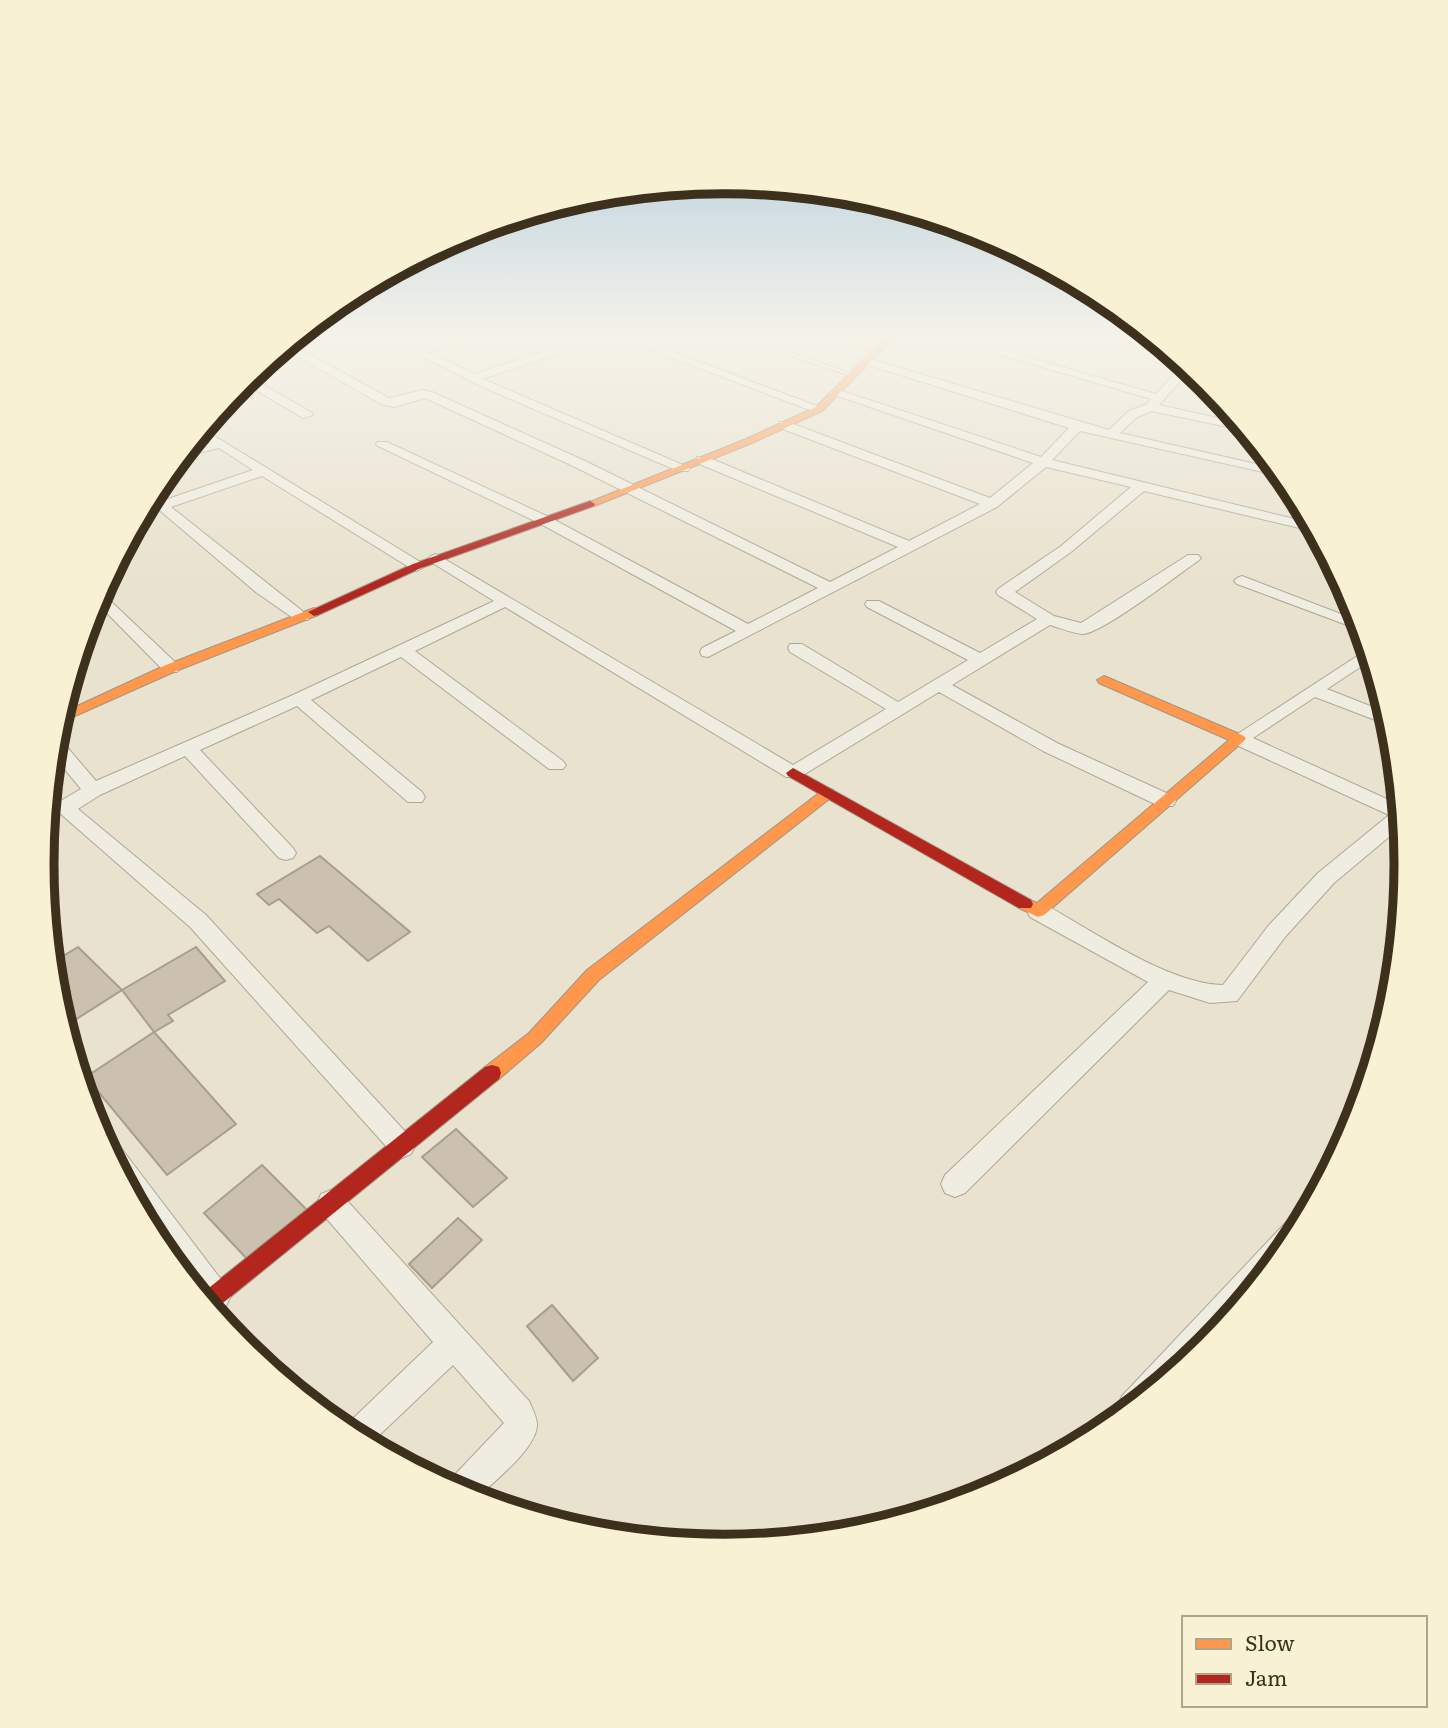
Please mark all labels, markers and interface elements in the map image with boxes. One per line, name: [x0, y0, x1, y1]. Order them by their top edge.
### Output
legend: [1182, 1616, 1427, 1707]
text: Slow: [1245, 1626, 1295, 1657]
text: Jam: [1245, 1661, 1287, 1692]

